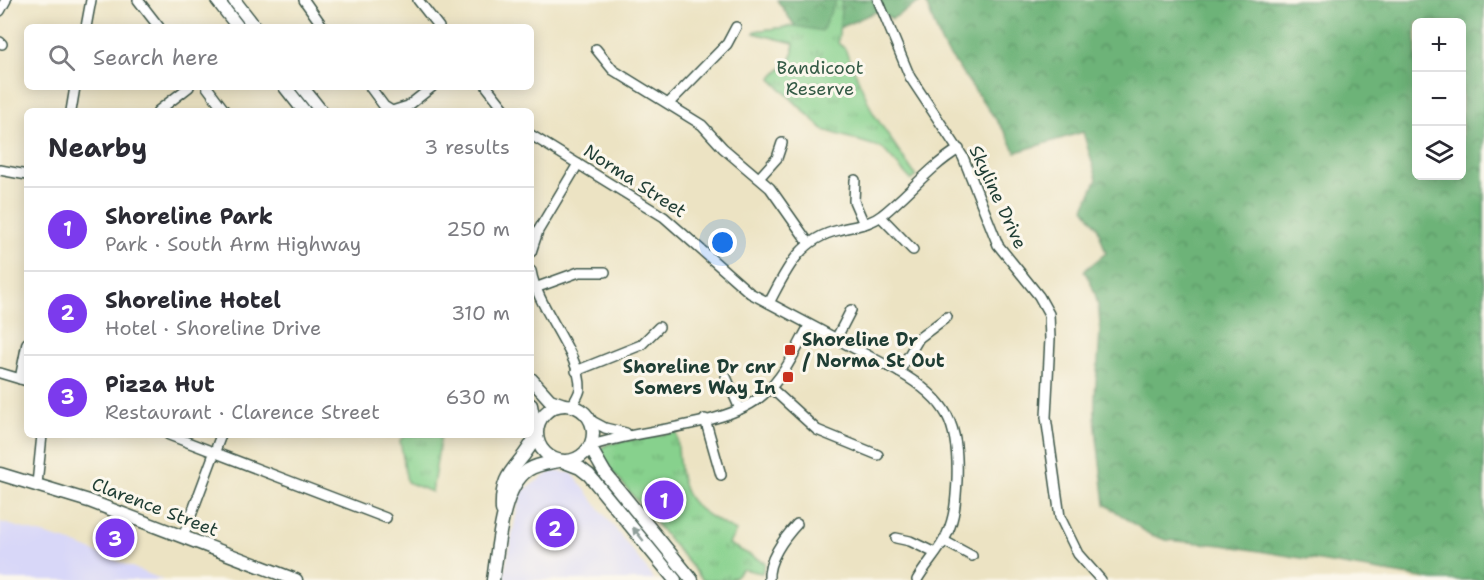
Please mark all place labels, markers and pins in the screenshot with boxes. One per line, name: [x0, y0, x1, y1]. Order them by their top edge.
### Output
place label: Shoreline Dr / Norma St Out: [802, 328, 945, 373]
marker: Shoreline Dr / Norma St Out: [783, 343, 797, 357]
place label: Shoreline Dr cnr Somers Way In: [623, 355, 776, 400]
marker: Shoreline Dr cnr Somers Way In: [781, 370, 795, 384]
pin: 1: [644, 478, 684, 522]
pin: 2: [536, 506, 574, 550]
pin: 3: [96, 516, 134, 560]

